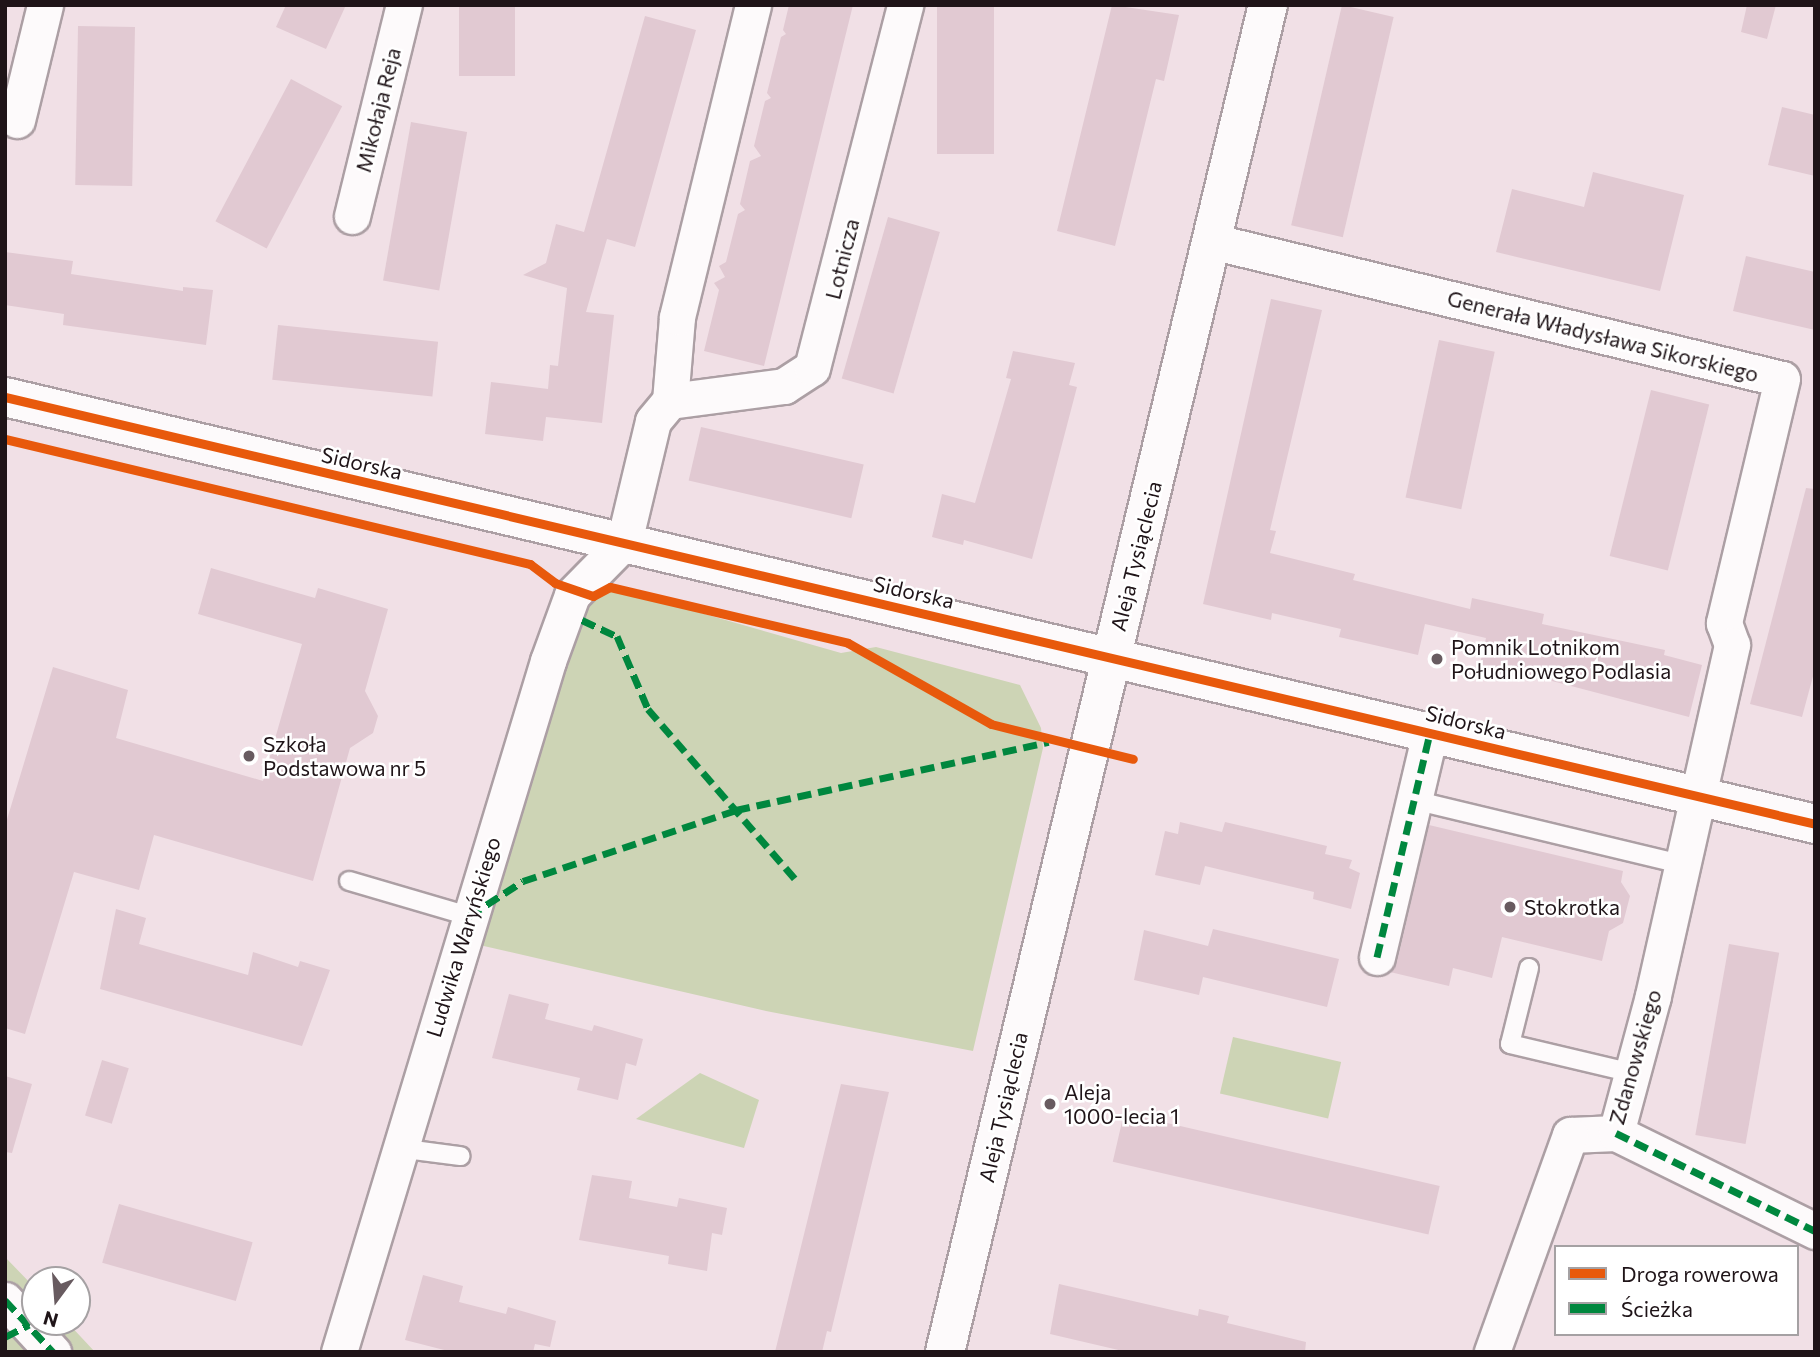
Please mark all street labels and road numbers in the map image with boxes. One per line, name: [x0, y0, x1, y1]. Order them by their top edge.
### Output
street label: Mikołaja Reja: [350, 45, 406, 175]
street label: Lotnicza: [820, 216, 864, 302]
street label: Generała Władysława Sikorskiego: [1445, 285, 1761, 387]
street label: Sidorska: [319, 441, 405, 485]
street label: Aleja Tysiąclecia: [1105, 478, 1167, 634]
street label: Sidorska: [871, 570, 957, 614]
street label: Sidorska: [1423, 700, 1509, 744]
street label: Ludwika Waryńskiego: [421, 834, 505, 1040]
street label: Zdanowskiego: [1604, 987, 1666, 1127]
street label: Aleja Tysiąclecia: [973, 1029, 1033, 1185]

